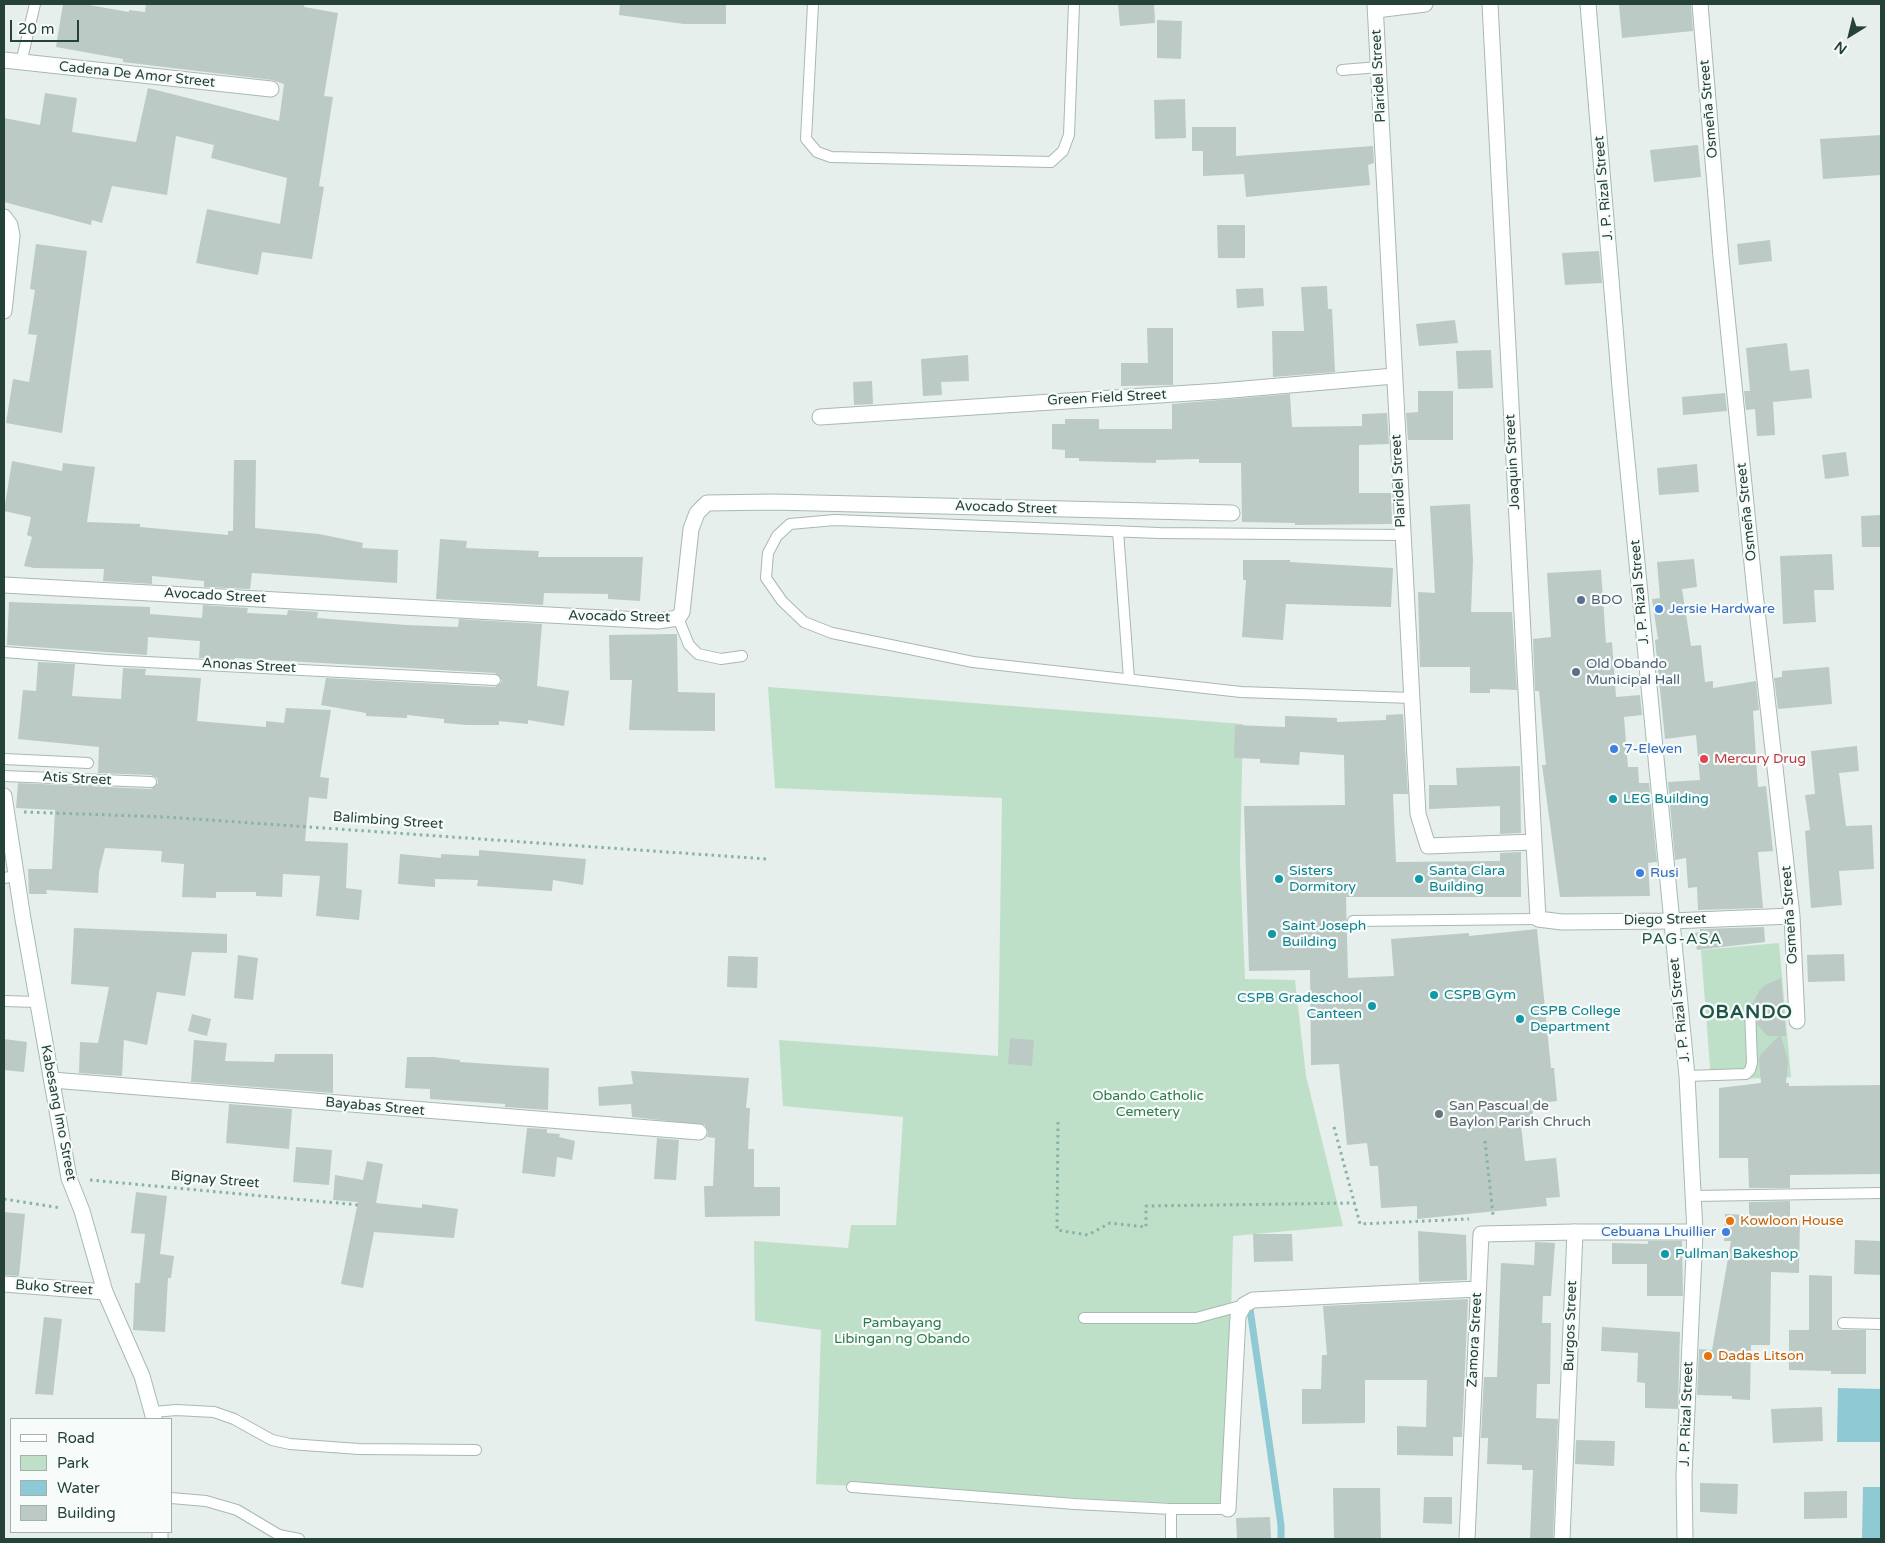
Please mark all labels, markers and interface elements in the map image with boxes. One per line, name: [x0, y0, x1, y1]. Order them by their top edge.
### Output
scale bar: [12, 10, 81, 42]
north arrow: [1825, 10, 1875, 60]
text: 20 m: [18, 20, 55, 38]
street label: Plaridel Street: [1368, 29, 1390, 123]
text: N: [1831, 37, 1850, 58]
street label: Cadena De Amor Street: [58, 58, 216, 92]
street label: Osmeña Street: [1696, 59, 1722, 159]
street label: J. P. Rizal Street: [1591, 135, 1617, 241]
street label: Green Field Street: [1047, 386, 1167, 410]
street label: Joaquin Street: [1502, 414, 1524, 510]
street label: Plaridel Street: [1388, 434, 1410, 528]
street label: Osmeña Street: [1733, 462, 1761, 562]
street label: Avocado Street: [955, 498, 1057, 518]
street label: J. P. Rizal Street: [1627, 539, 1653, 645]
street label: Avocado Street: [164, 585, 266, 607]
place label: BDO: [1591, 592, 1623, 608]
marker: BDO: [1575, 594, 1587, 606]
place label: Jersie Hardware: [1669, 601, 1775, 617]
marker: Jersie Hardware: [1653, 603, 1665, 615]
street label: Avocado Street: [568, 608, 670, 626]
street label: Anonas Street: [202, 655, 296, 677]
place label: Old Obando Municipal Hall: [1586, 656, 1680, 689]
marker: Old Obando Municipal Hall: [1570, 666, 1582, 678]
place label: 7-Eleven: [1624, 741, 1682, 757]
marker: 7-Eleven: [1608, 743, 1620, 755]
place label: Mercury Drug: [1714, 751, 1806, 767]
marker: Mercury Drug: [1698, 753, 1710, 765]
street label: Atis Street: [42, 769, 112, 789]
place label: LEG Building: [1623, 791, 1709, 807]
marker: LEG Building: [1607, 793, 1619, 805]
street label: Balimbing Street: [332, 809, 444, 833]
place label: Sisters Dormitory: [1289, 863, 1356, 896]
place label: Santa Clara Building: [1429, 863, 1505, 896]
place label: Rusi: [1650, 865, 1679, 881]
street label: Osmeña Street: [1778, 865, 1802, 965]
marker: Rusi: [1634, 867, 1646, 879]
marker: Sisters Dormitory: [1273, 873, 1285, 885]
marker: Santa Clara Building: [1413, 873, 1425, 885]
street label: Diego Street: [1623, 911, 1707, 929]
place label: Saint Joseph Building: [1282, 918, 1366, 950]
marker: Saint Joseph Building: [1266, 928, 1278, 940]
district label: PAG-ASA: [1641, 930, 1723, 950]
street label: J. P. Rizal Street: [1666, 957, 1694, 1063]
place label: CSPB Gym: [1444, 987, 1516, 1003]
marker: CSPB Gym: [1428, 989, 1440, 1001]
place label: CSPB Gradeschool Canteen: [1237, 990, 1362, 1022]
marker: CSPB Gradeschool Canteen: [1366, 1000, 1378, 1012]
district label: OBANDO: [1698, 1002, 1794, 1024]
place label: CSPB College Department: [1530, 1003, 1621, 1036]
marker: CSPB College Department: [1514, 1013, 1526, 1025]
street label: Kabesang Imo Street: [37, 1043, 79, 1183]
park label: Obando Catholic Cemetery: [1092, 1088, 1204, 1120]
street label: Bayabas Street: [325, 1094, 425, 1120]
place label: San Pascual de Baylon Parish Chruch: [1449, 1098, 1591, 1130]
marker: San Pascual de Baylon Parish Chruch: [1433, 1108, 1445, 1120]
street label: Bignay Street: [170, 1168, 260, 1192]
place label: Kowloon House: [1740, 1213, 1844, 1229]
marker: Kowloon House: [1724, 1215, 1736, 1227]
place label: Cebuana Lhuillier: [1601, 1224, 1716, 1240]
marker: Cebuana Lhuillier: [1720, 1226, 1732, 1238]
place label: Pullman Bakeshop: [1675, 1246, 1798, 1262]
marker: Pullman Bakeshop: [1659, 1248, 1671, 1260]
street label: Buko Street: [15, 1277, 93, 1299]
street label: Burgos Street: [1561, 1280, 1581, 1372]
street label: Zamora Street: [1464, 1292, 1486, 1388]
park label: Pambayang Libingan ng Obando: [834, 1315, 970, 1348]
place label: Dadas Litson: [1718, 1348, 1804, 1364]
marker: Dadas Litson: [1702, 1350, 1714, 1362]
street label: J. P. Rizal Street: [1677, 1361, 1697, 1467]
legend: [10, 1418, 172, 1533]
text: Road: [57, 1429, 95, 1447]
text: Park: [57, 1454, 89, 1472]
text: Water: [57, 1479, 100, 1497]
text: Building: [57, 1504, 116, 1522]

